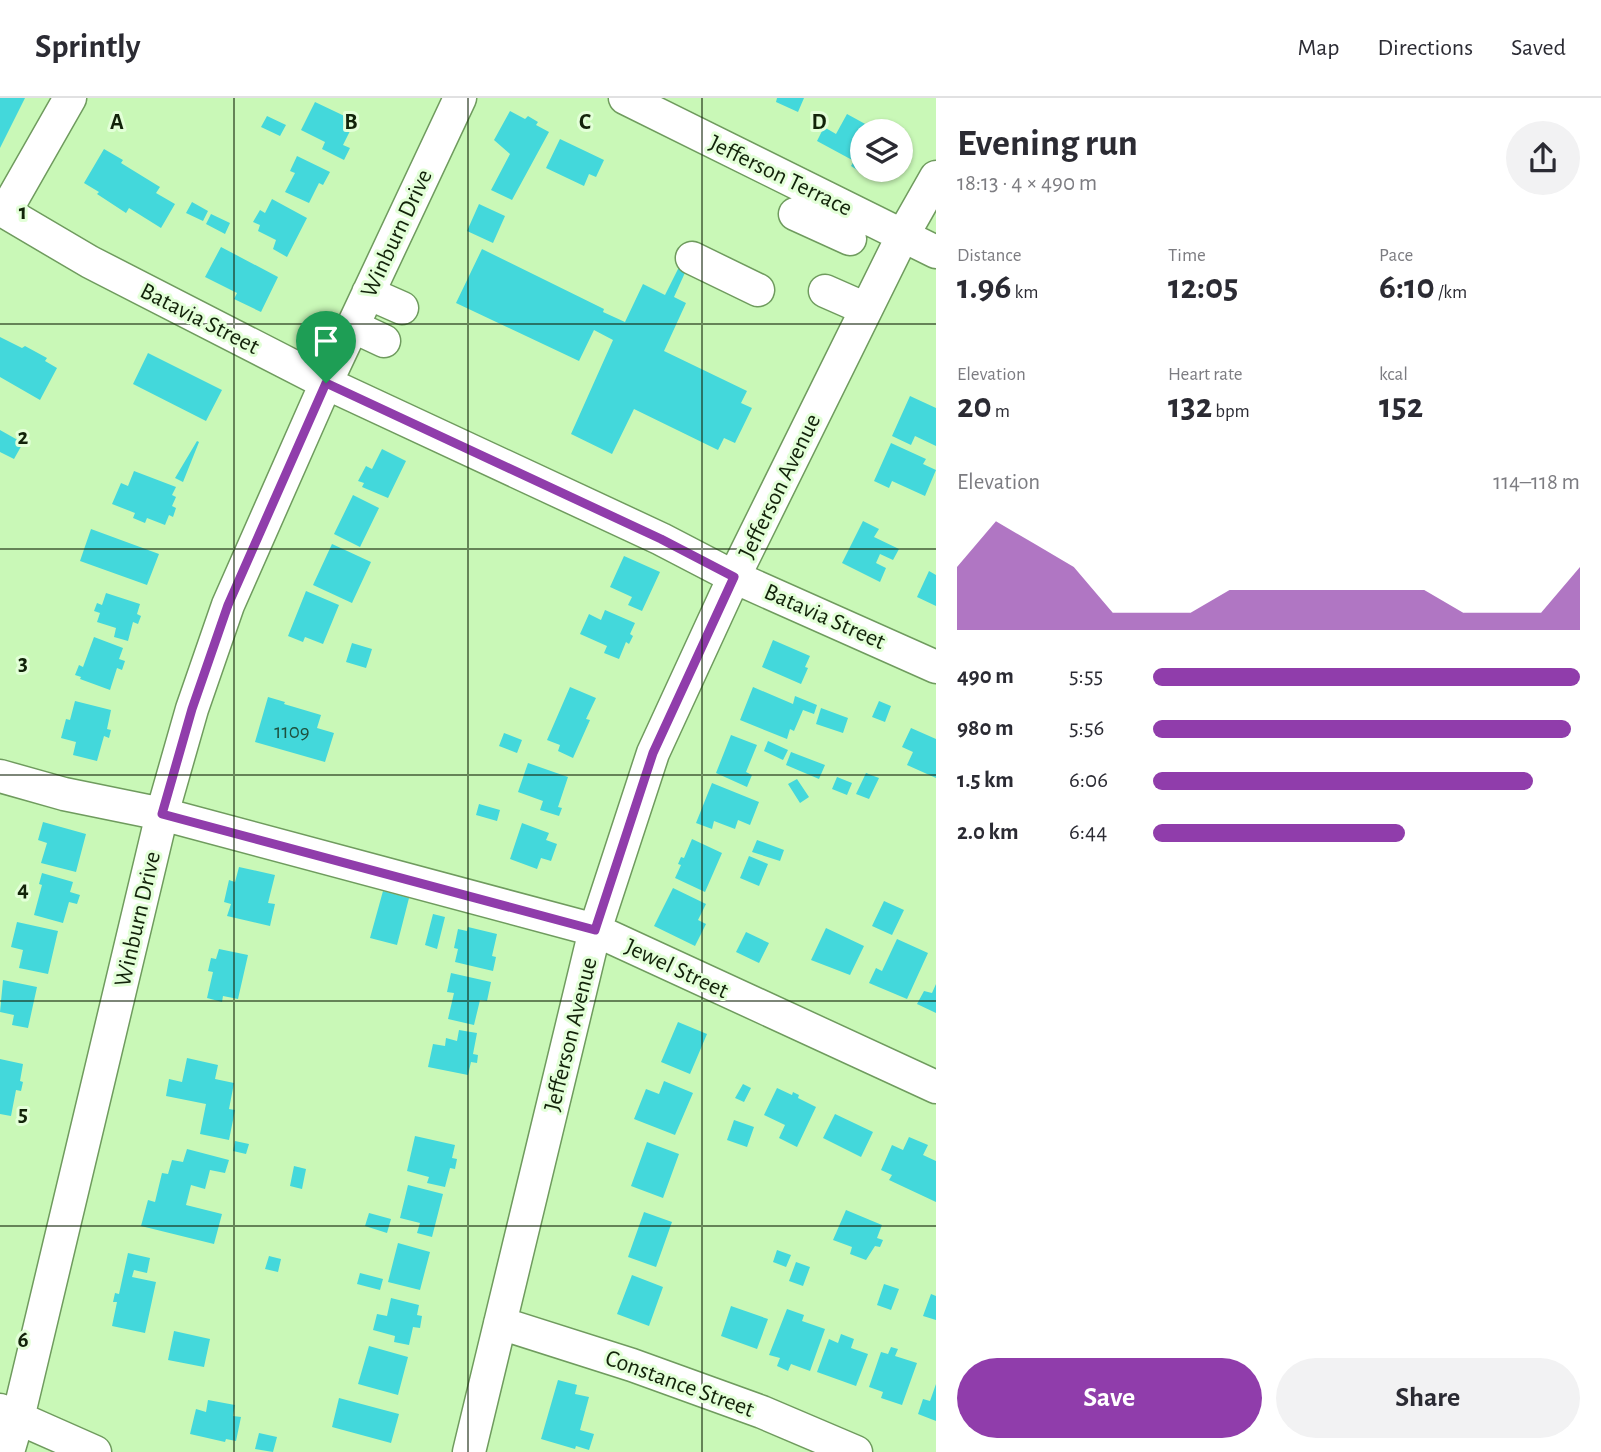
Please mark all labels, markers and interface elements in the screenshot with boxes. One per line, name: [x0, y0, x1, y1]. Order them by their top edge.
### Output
text: Sprintly: [35, 31, 140, 64]
text: Map: [1297, 36, 1339, 60]
text: Directions: [1377, 36, 1473, 60]
text: Saved: [1511, 36, 1566, 60]
text: A: [110, 111, 124, 134]
text: B: [344, 111, 358, 134]
text: C: [579, 111, 591, 134]
text: D: [811, 111, 827, 134]
map controls: [850, 119, 913, 182]
button: layers: [850, 119, 913, 182]
button: share: [1506, 121, 1580, 195]
text: Evening run: [957, 125, 1138, 163]
street label: Jefferson Terrace: [705, 131, 856, 221]
street label: Winburn Drive: [357, 166, 437, 301]
text: 18:13 · 4 × 490 m: [957, 172, 1097, 195]
text: 1: [19, 201, 27, 224]
text: Distance: [957, 246, 1021, 265]
text: Time: [1168, 246, 1206, 265]
text: Pace: [1379, 246, 1413, 265]
text: 1.96: [957, 270, 1011, 305]
text: 12:05: [1168, 270, 1238, 305]
text: 6:10: [1379, 270, 1435, 305]
street label: Batavia Street: [136, 279, 263, 359]
text: km: [1011, 283, 1038, 302]
text: /km: [1435, 283, 1467, 302]
pin: [296, 311, 356, 383]
icon: arrive: [307, 322, 345, 360]
text: Elevation: [957, 365, 1026, 384]
text: Heart rate: [1168, 365, 1243, 384]
text: kcal: [1379, 365, 1408, 384]
text: 20: [957, 389, 992, 424]
text: 132: [1168, 389, 1212, 424]
text: 152: [1379, 389, 1423, 424]
text: m: [992, 402, 1010, 421]
text: bpm: [1212, 402, 1250, 421]
street label: Jefferson Avenue: [735, 410, 825, 563]
text: 2: [18, 426, 29, 449]
text: Elevation: [957, 471, 1040, 494]
text: 114–118 m: [1493, 471, 1580, 494]
street label: Batavia Street: [760, 580, 889, 654]
text: 3: [18, 652, 28, 675]
text: 490 m: [957, 665, 1014, 688]
text: 5:55: [1069, 665, 1103, 688]
text: 980 m: [957, 717, 1013, 740]
text: 5:56: [1069, 717, 1104, 740]
house number: 1109: [274, 721, 310, 742]
text: 1.5 km: [957, 769, 1014, 792]
text: 6:06: [1069, 769, 1108, 792]
text: 2.0 km: [957, 821, 1019, 844]
text: 6:44: [1069, 821, 1107, 844]
street label: Winburn Drive: [111, 849, 165, 989]
text: 4: [17, 878, 29, 901]
street label: Jewel Street: [621, 935, 732, 1003]
street label: Jefferson Avenue: [540, 955, 602, 1114]
text: 5: [18, 1103, 28, 1126]
text: 6: [17, 1329, 29, 1352]
street label: Constance Street: [602, 1346, 758, 1422]
button: Save: [957, 1358, 1262, 1438]
button: Share: [1276, 1358, 1580, 1438]

